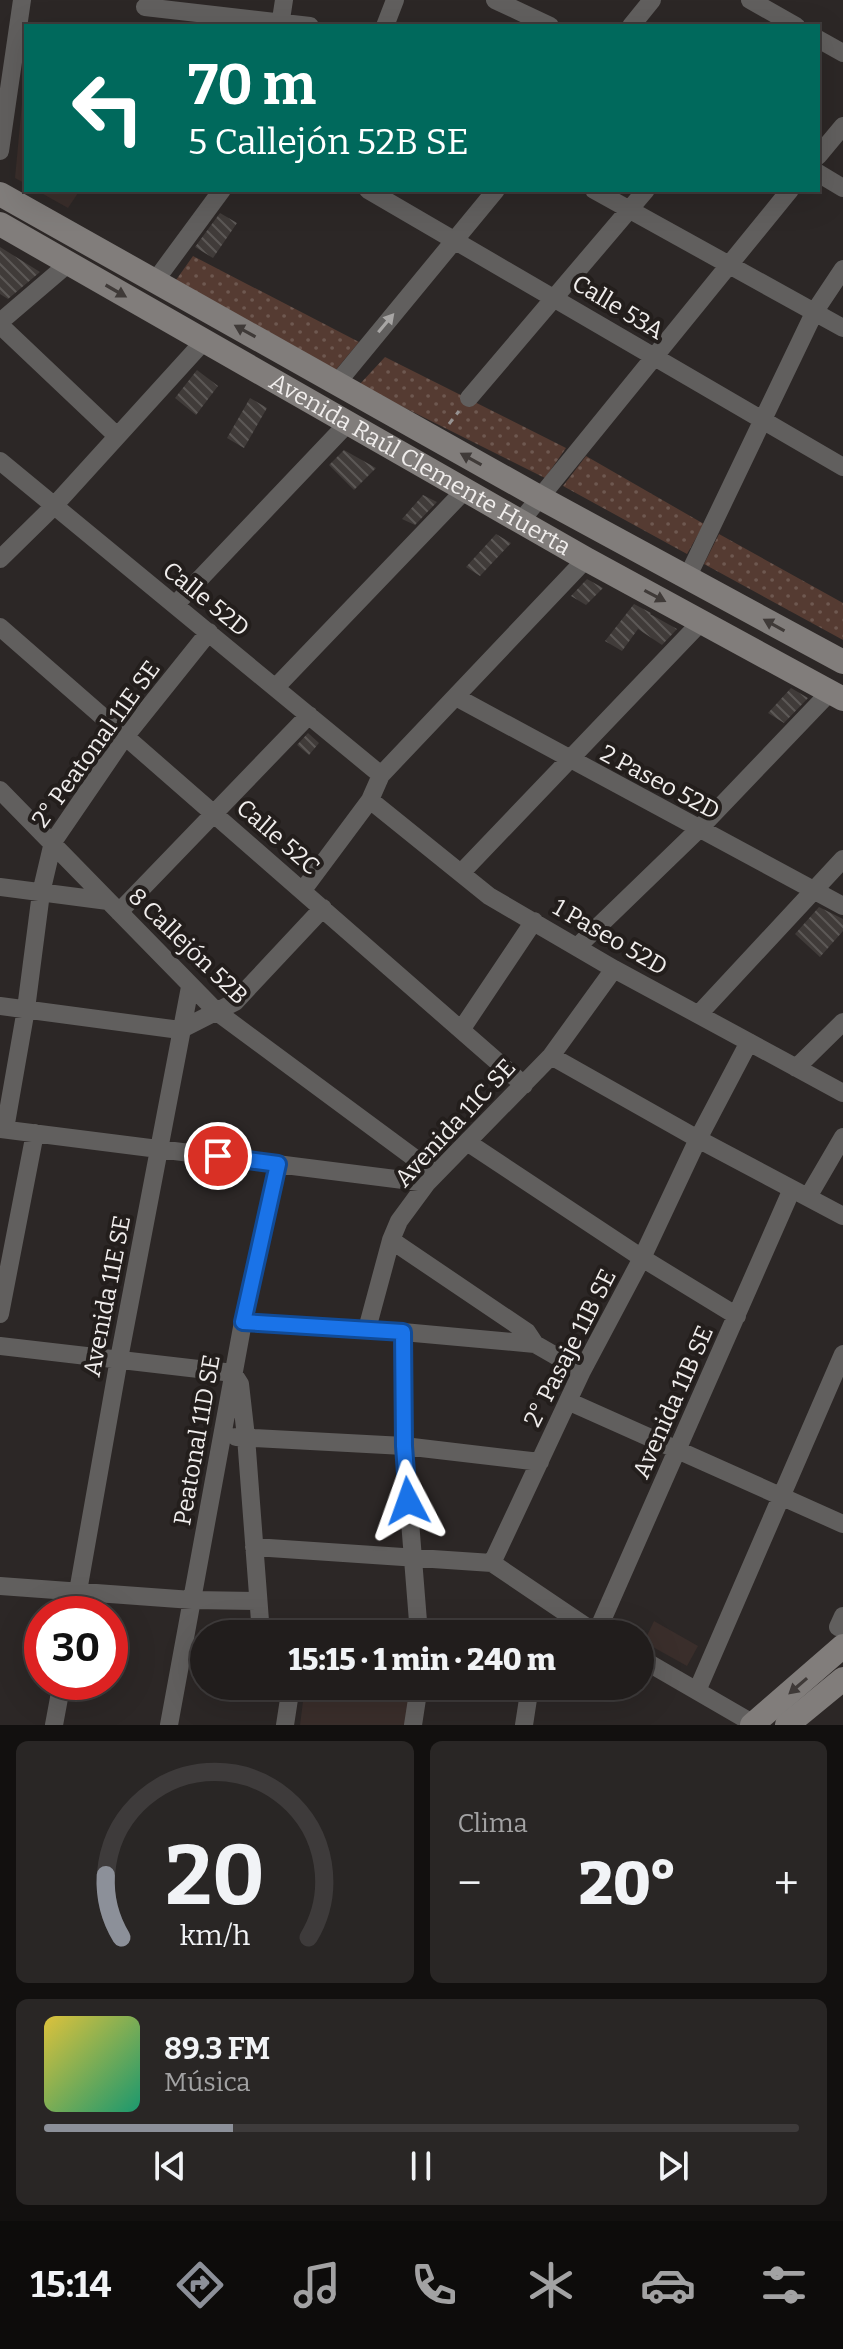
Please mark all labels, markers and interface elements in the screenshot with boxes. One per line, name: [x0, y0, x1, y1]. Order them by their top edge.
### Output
text: 70 m: [188, 52, 316, 119]
icon: left: [56, 56, 160, 160]
text: 5 Callejón 52B SE: [188, 120, 469, 164]
street label: Calle 53A: [567, 269, 669, 345]
one-way arrow: [105, 284, 127, 298]
one-way arrow: [377, 313, 394, 333]
one-way arrow: [233, 324, 256, 338]
street label: Avenida Raúl Clemente Huerta: [265, 367, 576, 561]
one-way arrow: [460, 452, 482, 466]
street label: Calle 52D: [157, 556, 255, 642]
one-way arrow: [643, 589, 666, 603]
one-way arrow: [763, 618, 786, 632]
street label: 2° Peatonal 11E SE: [26, 655, 166, 833]
street label: 2 Paseo 52D: [596, 739, 724, 825]
street label: Calle 52C: [231, 793, 325, 881]
street label: 8 Callejón 52B: [122, 882, 254, 1010]
street label: 1 Paseo 52D: [548, 893, 672, 981]
street label: Avenida 11C SE: [389, 1053, 521, 1193]
pin: [184, 1122, 252, 1190]
icon: arrive: [196, 1134, 240, 1178]
street label: Avenida 11E SE: [78, 1213, 136, 1379]
street label: 2° Pasaje 11B SE: [518, 1265, 622, 1431]
street label: Avenida 11B SE: [627, 1321, 719, 1483]
street label: Peatonal 11D SE: [168, 1352, 226, 1528]
position arrow: [366, 1459, 450, 1543]
speed limit sign: 30: [24, 1596, 128, 1700]
text: 15:15 · 1 min · 240 m: [289, 1642, 555, 1678]
one-way arrow: [788, 1677, 808, 1694]
text: Clima: [458, 1808, 528, 1839]
text: 20: [165, 1826, 265, 1926]
text: 20°: [579, 1848, 677, 1920]
text: −: [458, 1857, 482, 1910]
text: +: [774, 1857, 799, 1910]
text: km/h: [179, 1918, 250, 1953]
text: 89.3 FM: [164, 2031, 270, 2067]
text: Música: [164, 2067, 251, 2098]
icon: previous: [148, 2144, 192, 2188]
icon: pause: [399, 2144, 443, 2188]
icon: next: [651, 2144, 695, 2188]
icon: directions: [172, 2257, 228, 2313]
icon: music: [289, 2257, 345, 2313]
icon: phone: [406, 2257, 462, 2313]
icon: climate: [523, 2257, 579, 2313]
icon: car: [640, 2257, 696, 2313]
icon: filters: [756, 2257, 812, 2313]
text: 15:14: [30, 2263, 112, 2307]

